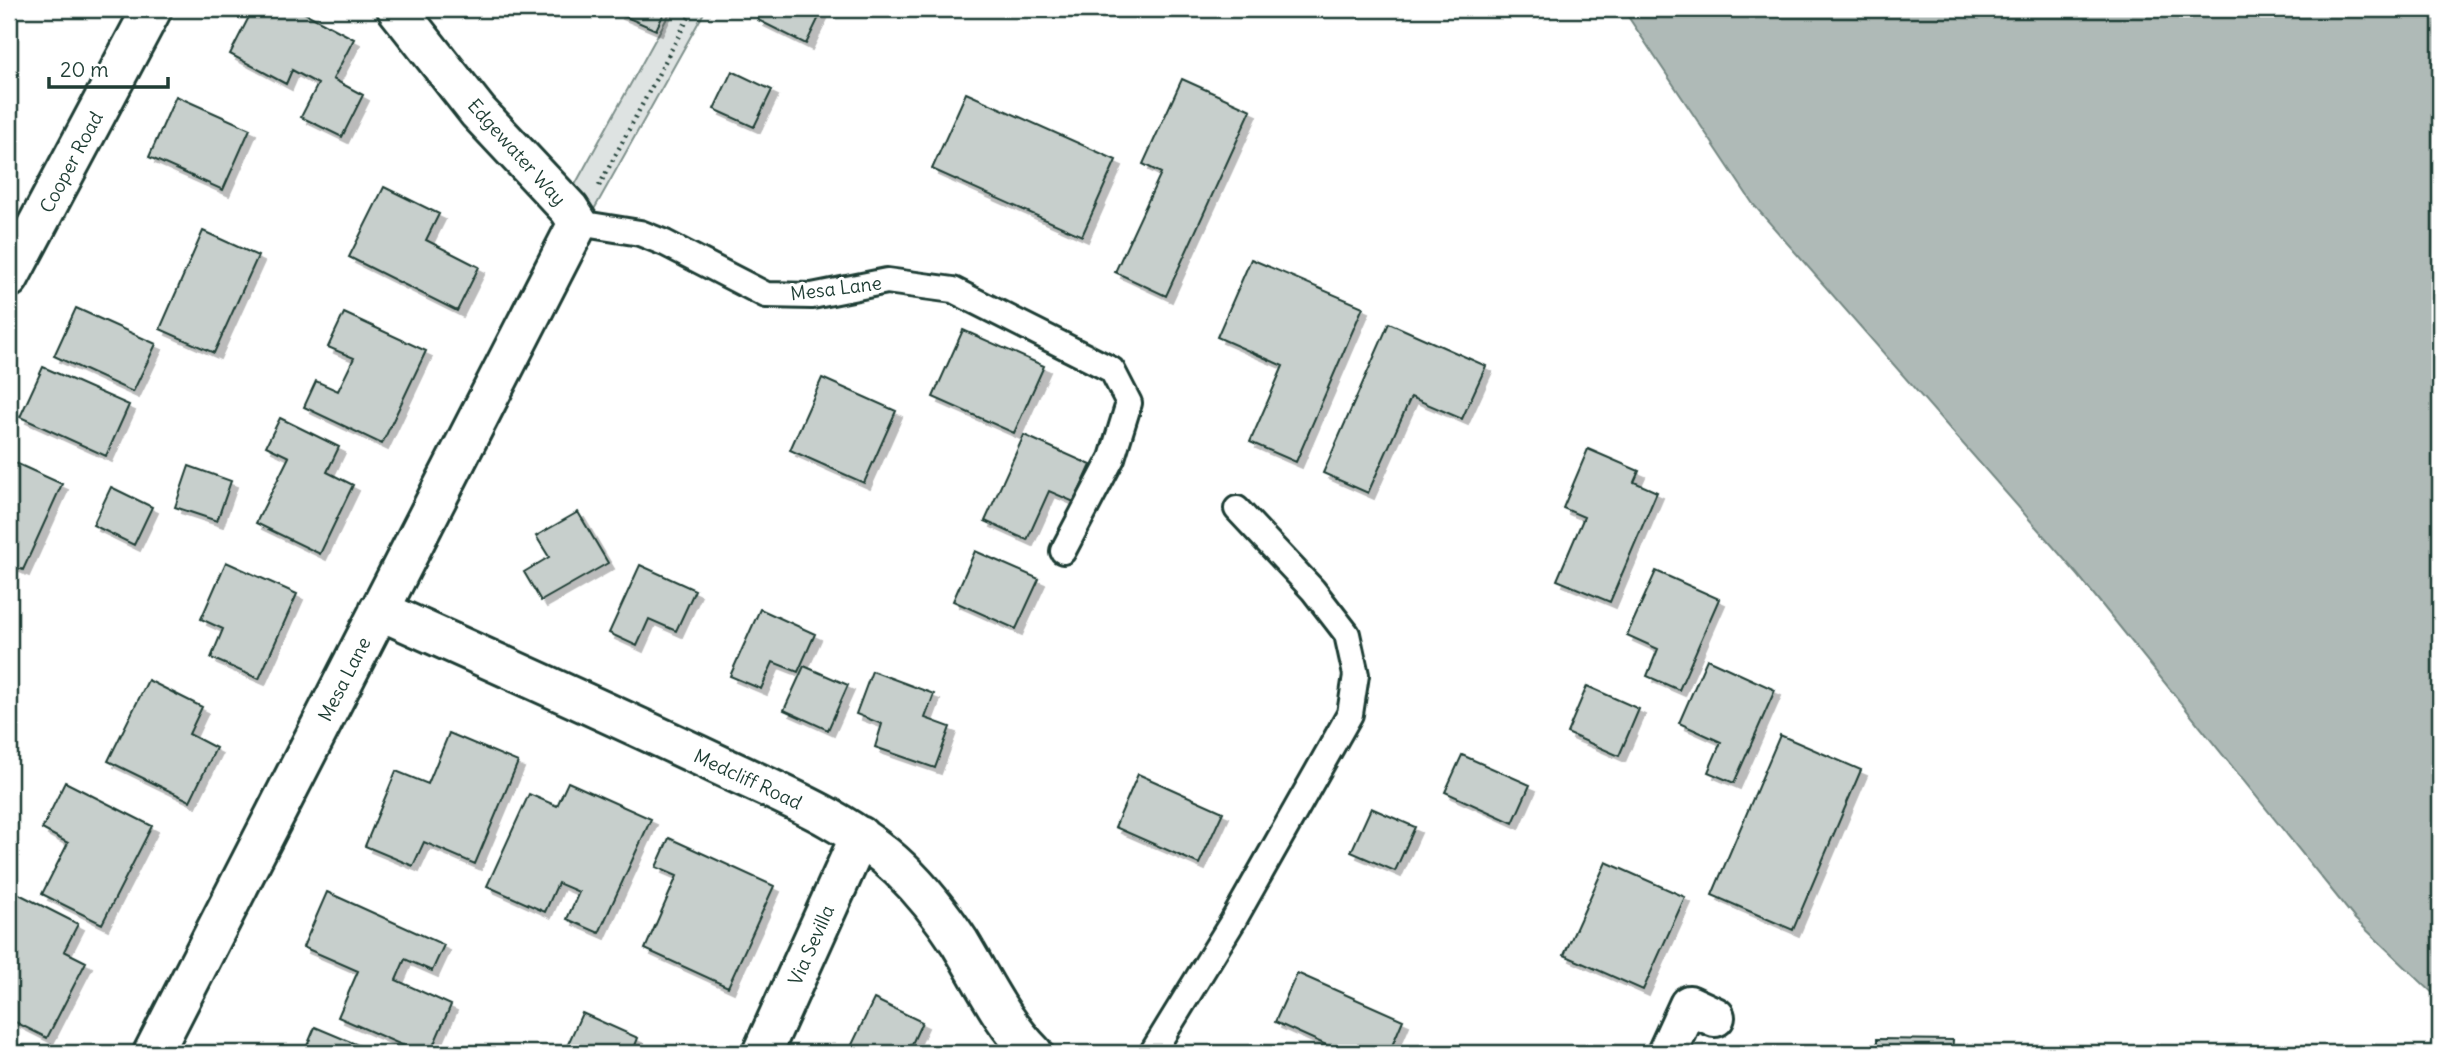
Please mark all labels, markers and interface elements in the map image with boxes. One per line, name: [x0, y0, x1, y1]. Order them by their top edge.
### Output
scale bar: [49, 46, 168, 90]
text: 20 m: [60, 56, 109, 83]
street label: Edgewater Way: [463, 94, 571, 210]
street label: Cooper Road: [34, 107, 108, 217]
street label: Mesa Lane: [789, 270, 883, 306]
street label: Mesa Lane: [312, 633, 376, 725]
street label: Medcliff Road: [690, 744, 806, 814]
street label: Via Sevilla: [783, 901, 839, 989]

